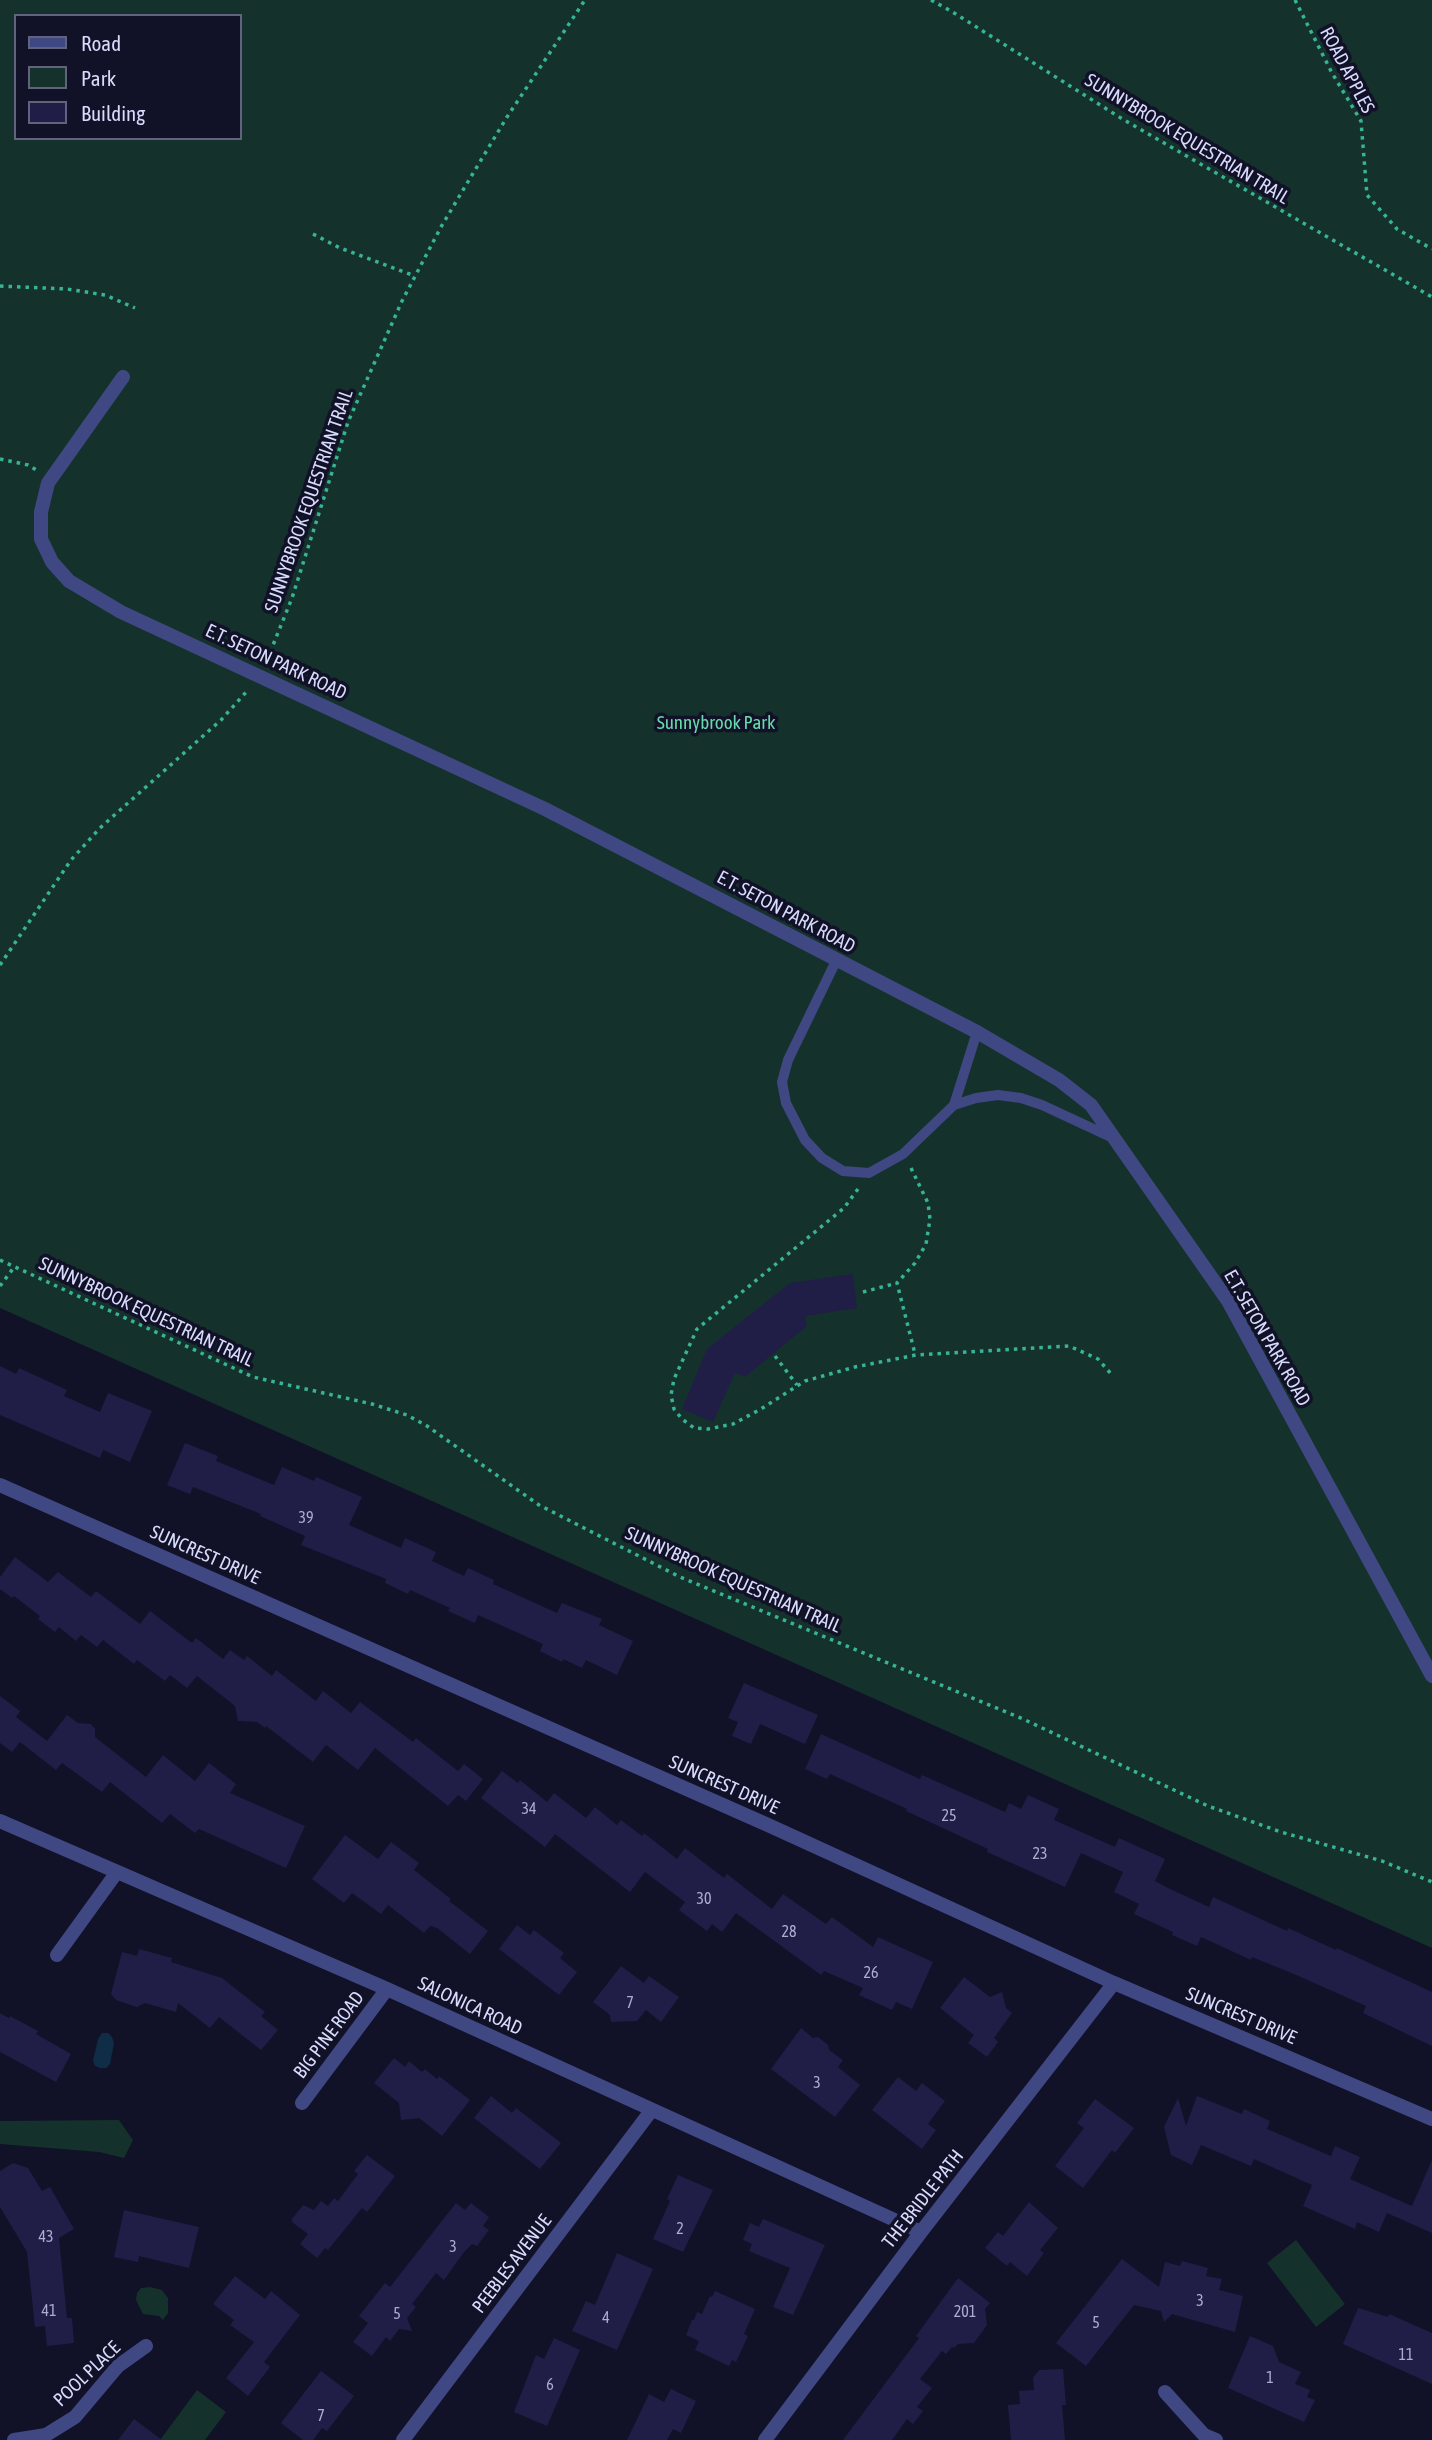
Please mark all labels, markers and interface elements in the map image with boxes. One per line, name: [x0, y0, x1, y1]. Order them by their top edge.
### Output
legend: [14, 14, 242, 140]
street label: ROAD APPLES: [1315, 23, 1379, 117]
text: Road: [81, 31, 121, 55]
text: Park: [81, 66, 116, 90]
street label: SUNNYBROOK EQUESTRIAN TRAIL: [1081, 69, 1293, 209]
text: Building: [81, 101, 145, 125]
street label: SUNNYBROOK EQUESTRIAN TRAIL: [260, 387, 358, 615]
street label: E.T. SETON PARK ROAD: [202, 619, 350, 705]
park label: Sunnybrook Park: [657, 712, 775, 734]
street label: E.T. SETON PARK ROAD: [713, 866, 859, 958]
street label: SUNNYBROOK EQUESTRIAN TRAIL: [35, 1252, 257, 1372]
street label: E.T. SETON PARK ROAD: [1219, 1266, 1315, 1410]
house number: 39: [298, 1508, 314, 1528]
street label: SUNCREST DRIVE: [147, 1521, 263, 1589]
street label: SUNNYBROOK EQUESTRIAN TRAIL: [621, 1522, 845, 1638]
street label: SUNCREST DRIVE: [666, 1751, 782, 1819]
house number: 34: [521, 1799, 537, 1819]
house number: 25: [941, 1806, 957, 1826]
house number: 23: [1032, 1844, 1048, 1864]
house number: 30: [696, 1889, 712, 1909]
house number: 28: [781, 1922, 797, 1942]
house number: 26: [863, 1963, 879, 1983]
street label: SALONICA ROAD: [414, 1972, 526, 2040]
street label: SUNCREST DRIVE: [1182, 1982, 1300, 2050]
street label: BIG PINE ROAD: [289, 1987, 369, 2083]
house number: 7: [626, 1993, 634, 2013]
house number: 3: [813, 2073, 821, 2093]
street label: THE BRIDLE PATH: [878, 2145, 968, 2253]
street label: PEEBLES AVENUE: [468, 2210, 556, 2318]
house number: 2: [676, 2219, 684, 2239]
house number: 43: [38, 2227, 54, 2247]
house number: 3: [449, 2237, 457, 2257]
house number: 3: [1196, 2291, 1204, 2311]
house number: 41: [41, 2301, 57, 2321]
house number: 201: [954, 2302, 976, 2322]
house number: 5: [393, 2304, 401, 2324]
house number: 4: [602, 2308, 610, 2328]
house number: 5: [1092, 2313, 1100, 2333]
street label: POOL PLACE: [49, 2337, 125, 2411]
house number: 11: [1398, 2345, 1414, 2365]
house number: 1: [1266, 2368, 1274, 2388]
house number: 6: [546, 2375, 554, 2395]
house number: 7: [317, 2406, 325, 2426]

